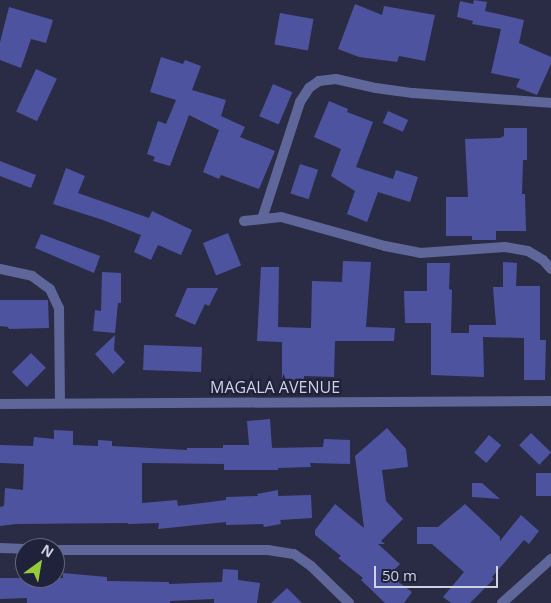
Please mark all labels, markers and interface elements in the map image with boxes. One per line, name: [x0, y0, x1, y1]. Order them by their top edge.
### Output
street label: MAGALA AVENUE: [210, 377, 340, 397]
north arrow: [15, 538, 65, 588]
text: N: [38, 540, 58, 562]
scale bar: [376, 556, 500, 588]
text: 50 m: [382, 565, 417, 585]

